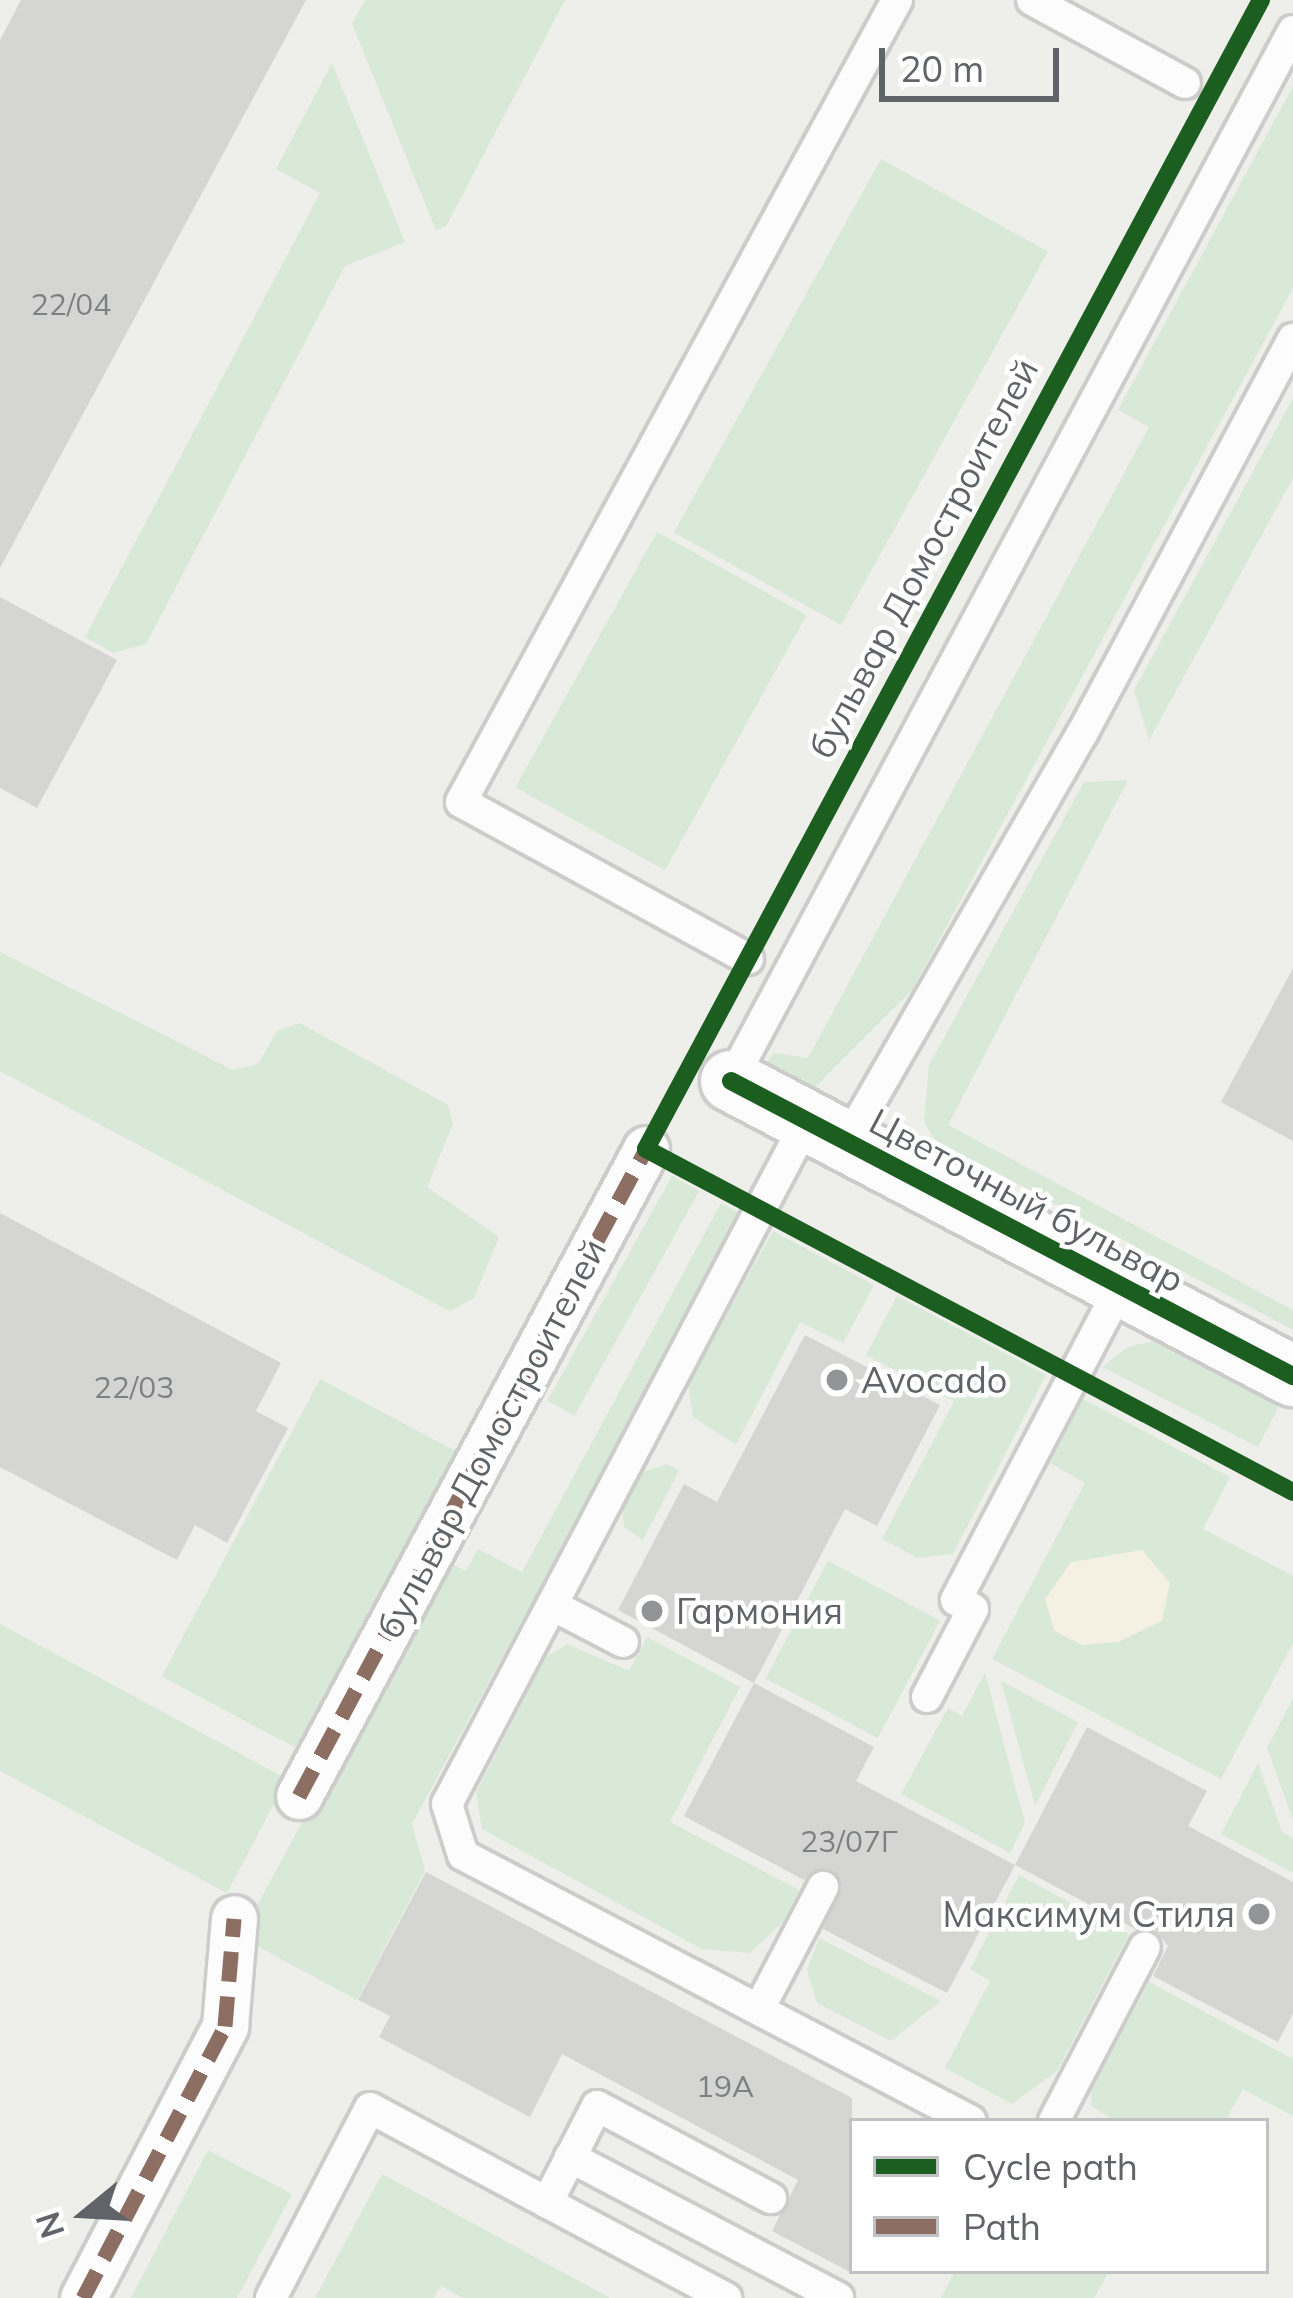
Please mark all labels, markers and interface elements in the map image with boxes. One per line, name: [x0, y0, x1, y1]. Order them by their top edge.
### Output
scale bar: [885, 24, 1065, 98]
text: 20 m: [900, 46, 984, 91]
house number: 22/04: [31, 286, 111, 322]
street label: бульвар Домостроителей: [799, 351, 1047, 765]
street label: Цветочный бульвар: [863, 1099, 1191, 1301]
street label: бульвар Домостроителей: [367, 1231, 615, 1645]
place label: Avocado: [861, 1358, 1007, 1402]
marker: Avocado: [824, 1367, 850, 1393]
house number: 22/03: [94, 1369, 174, 1405]
place label: Гармония: [676, 1589, 843, 1633]
marker: Гармония: [639, 1598, 665, 1624]
house number: 23/07Г: [800, 1823, 898, 1859]
place label: Максимум Стиля: [943, 1892, 1235, 1936]
marker: Максимум Стиля: [1246, 1901, 1272, 1927]
house number: 19А: [696, 2068, 754, 2104]
legend: [849, 2118, 1269, 2274]
text: Cycle path: [963, 2144, 1138, 2189]
north arrow: [24, 2154, 144, 2274]
text: Path: [963, 2204, 1041, 2249]
text: N: [26, 2207, 73, 2243]

